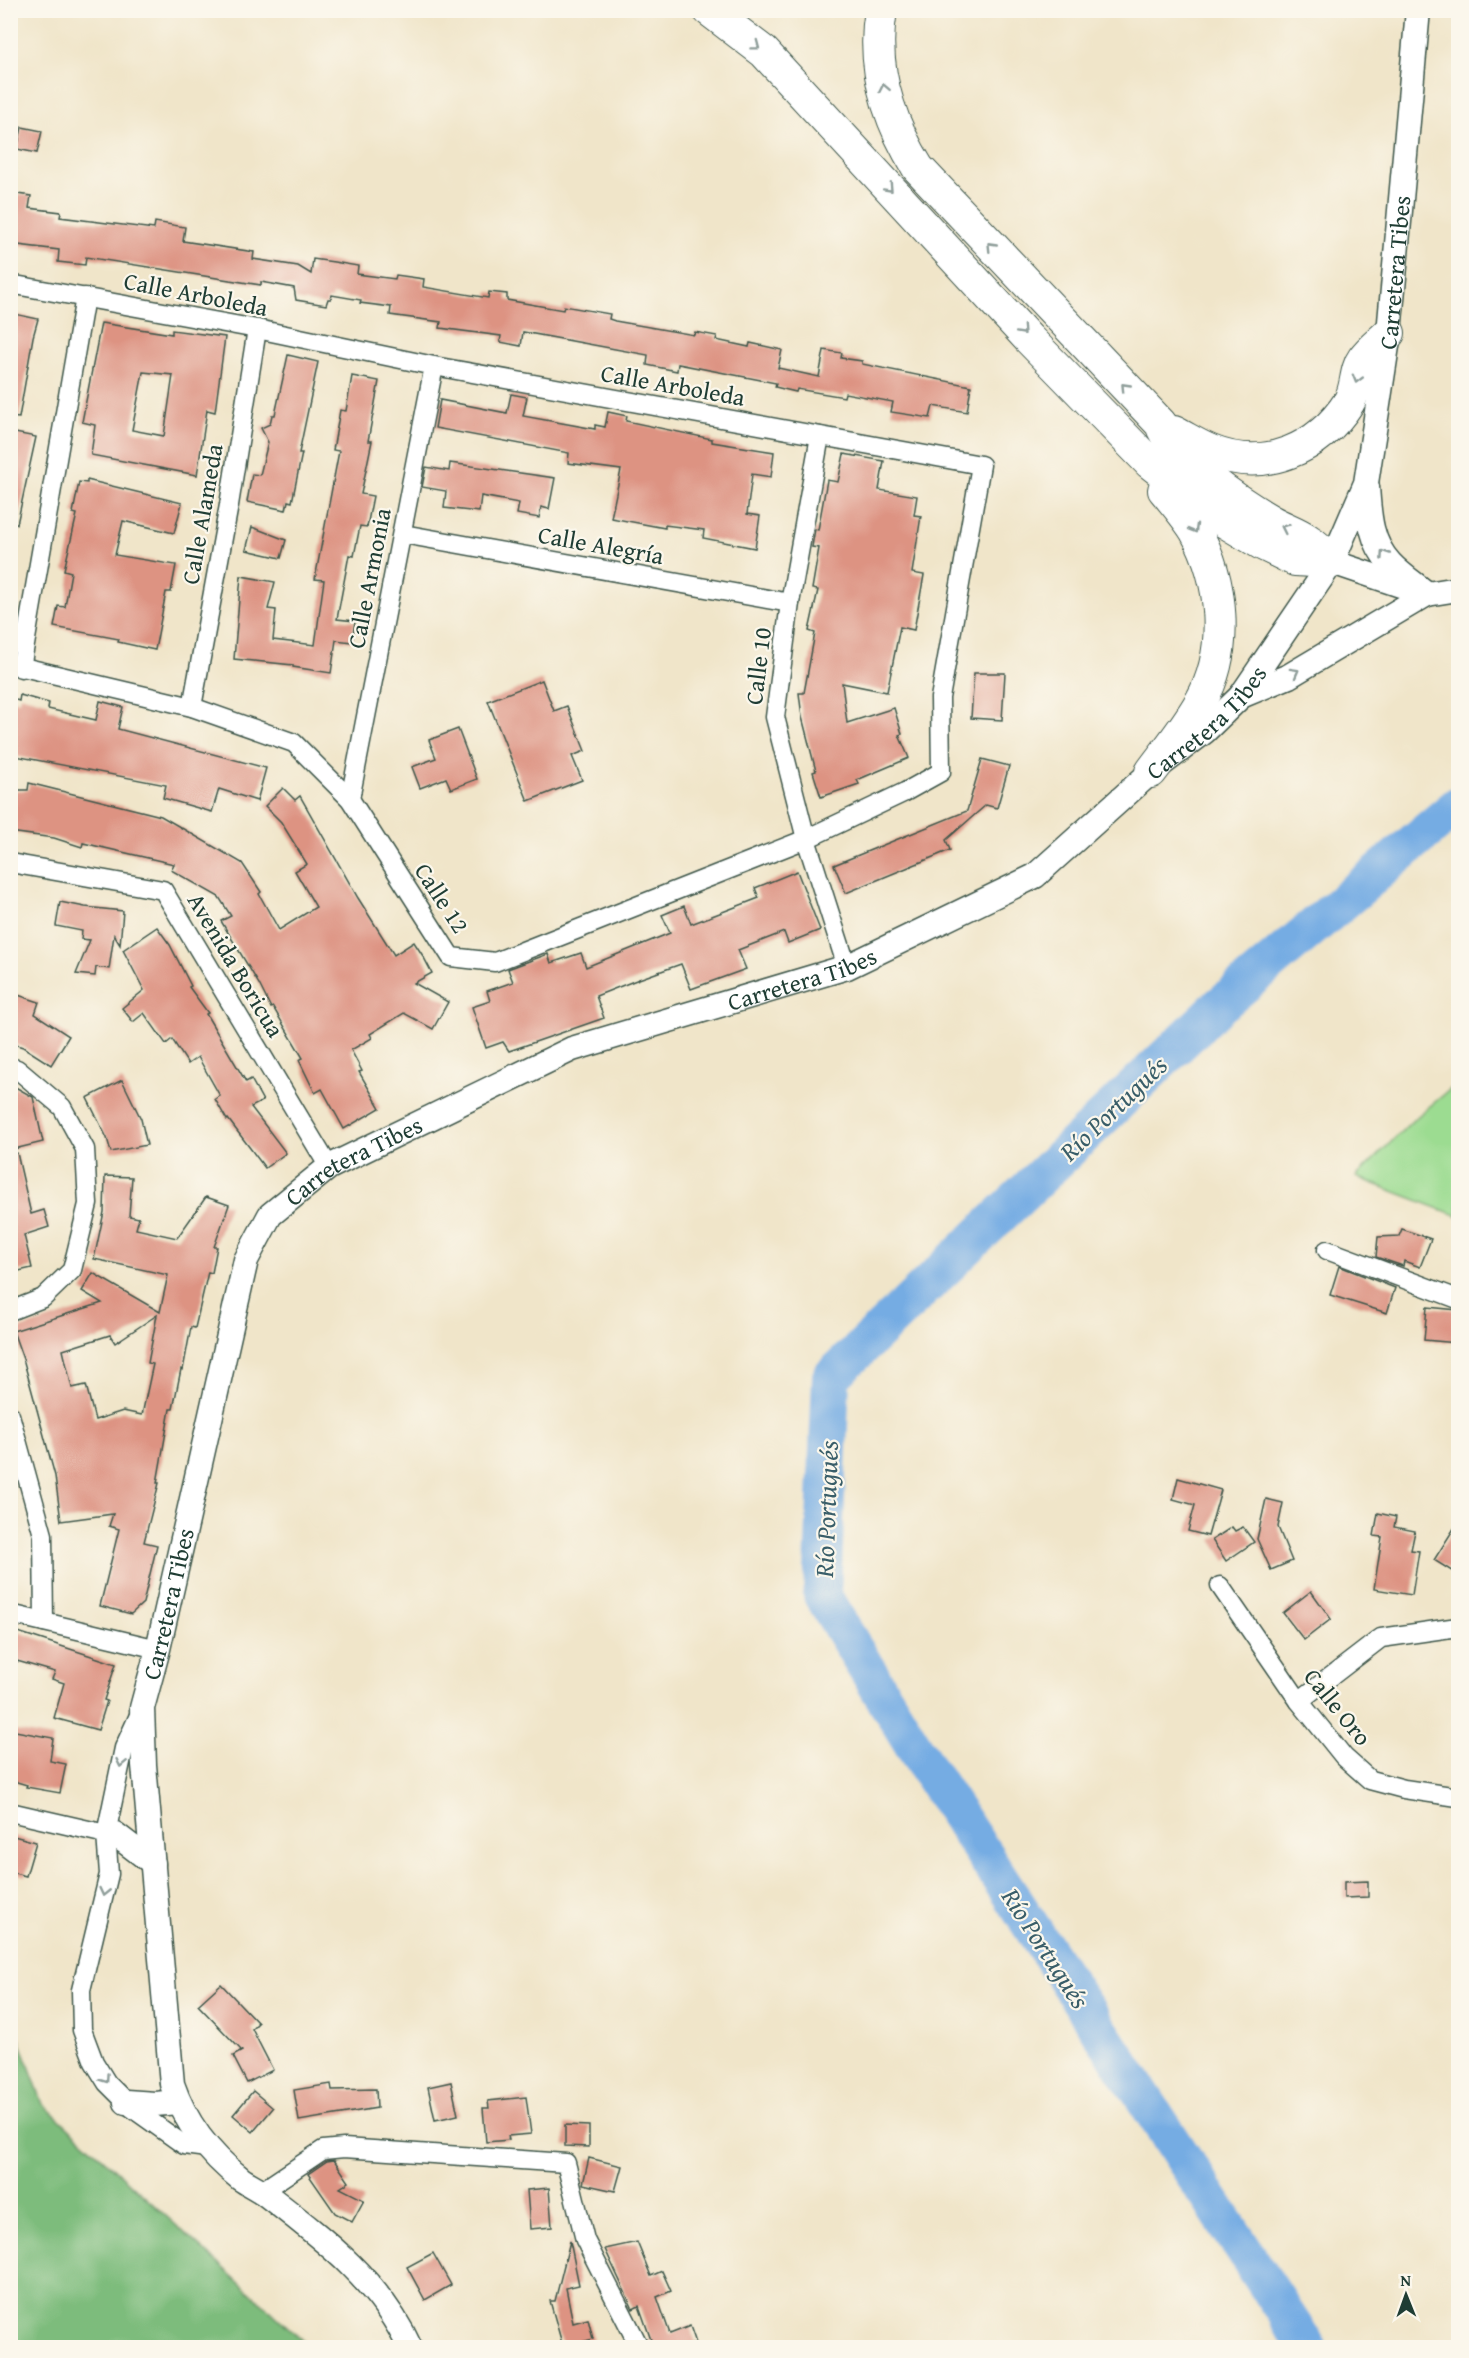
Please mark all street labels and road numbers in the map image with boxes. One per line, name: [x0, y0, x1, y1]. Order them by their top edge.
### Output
street label: Carretera Tibes: [1369, 194, 1419, 352]
street label: Calle Arboleda: [121, 263, 271, 325]
street label: Calle Arboleda: [598, 355, 748, 415]
street label: Calle Alameda: [172, 440, 232, 587]
street label: Calle Armonia: [338, 504, 400, 651]
street label: Calle Alegría: [535, 517, 667, 573]
street label: Calle 10: [736, 625, 780, 707]
street label: Carretera Tibes: [1138, 658, 1275, 788]
street label: Calle 12: [406, 856, 478, 940]
street label: Avenida Boricua: [179, 886, 293, 1044]
street label: Carretera Tibes: [723, 938, 882, 1019]
street label: Carretera Tibes: [277, 1107, 428, 1214]
street label: Carretera Tibes: [133, 1525, 202, 1683]
street label: Calle Oro: [1296, 1661, 1380, 1753]

